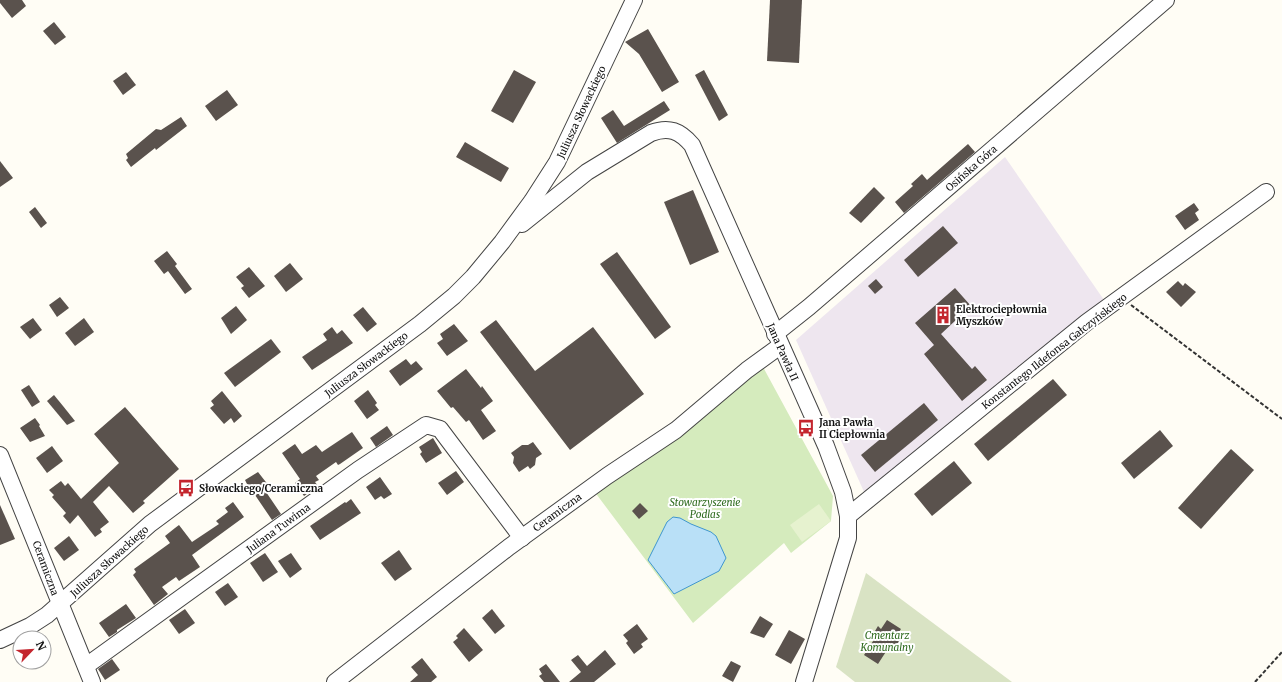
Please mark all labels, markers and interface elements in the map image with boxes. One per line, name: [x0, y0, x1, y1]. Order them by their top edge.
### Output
street label: Juliusza Słowackiego: [554, 64, 609, 162]
street label: Osińska Góra: [943, 142, 1000, 194]
street label: Konstantego Ildefonsa Gałczyńskiego: [979, 291, 1130, 412]
place label: Elektrociepłownia Myszków: [956, 303, 1047, 328]
building icon: Elektrociepłownia Myszków: [933, 305, 953, 325]
street label: Jana Pawła II: [764, 320, 801, 383]
street label: Juliusza Słowackiego: [321, 329, 411, 401]
place label: Jana Pawła II Ciepłownia: [818, 416, 885, 441]
bus stop icon: Jana Pawła II Ciepłownia: [796, 418, 816, 438]
bus stop icon: Słowackiego/Ceramiczna: [176, 478, 196, 498]
place label: Słowackiego/Ceramiczna: [199, 482, 324, 495]
street label: Ceramiczna: [530, 490, 585, 534]
park label: Stowarzyszenie Podlas: [670, 496, 740, 521]
street label: Juliana Tuwima: [243, 500, 313, 557]
street label: Juliusza Słowackiego: [67, 523, 151, 601]
street label: Ceramiczna: [30, 539, 62, 598]
park label: Cmentarz Komunalny: [860, 629, 914, 654]
north arrow: [12, 630, 52, 670]
text: N: [33, 639, 49, 653]

